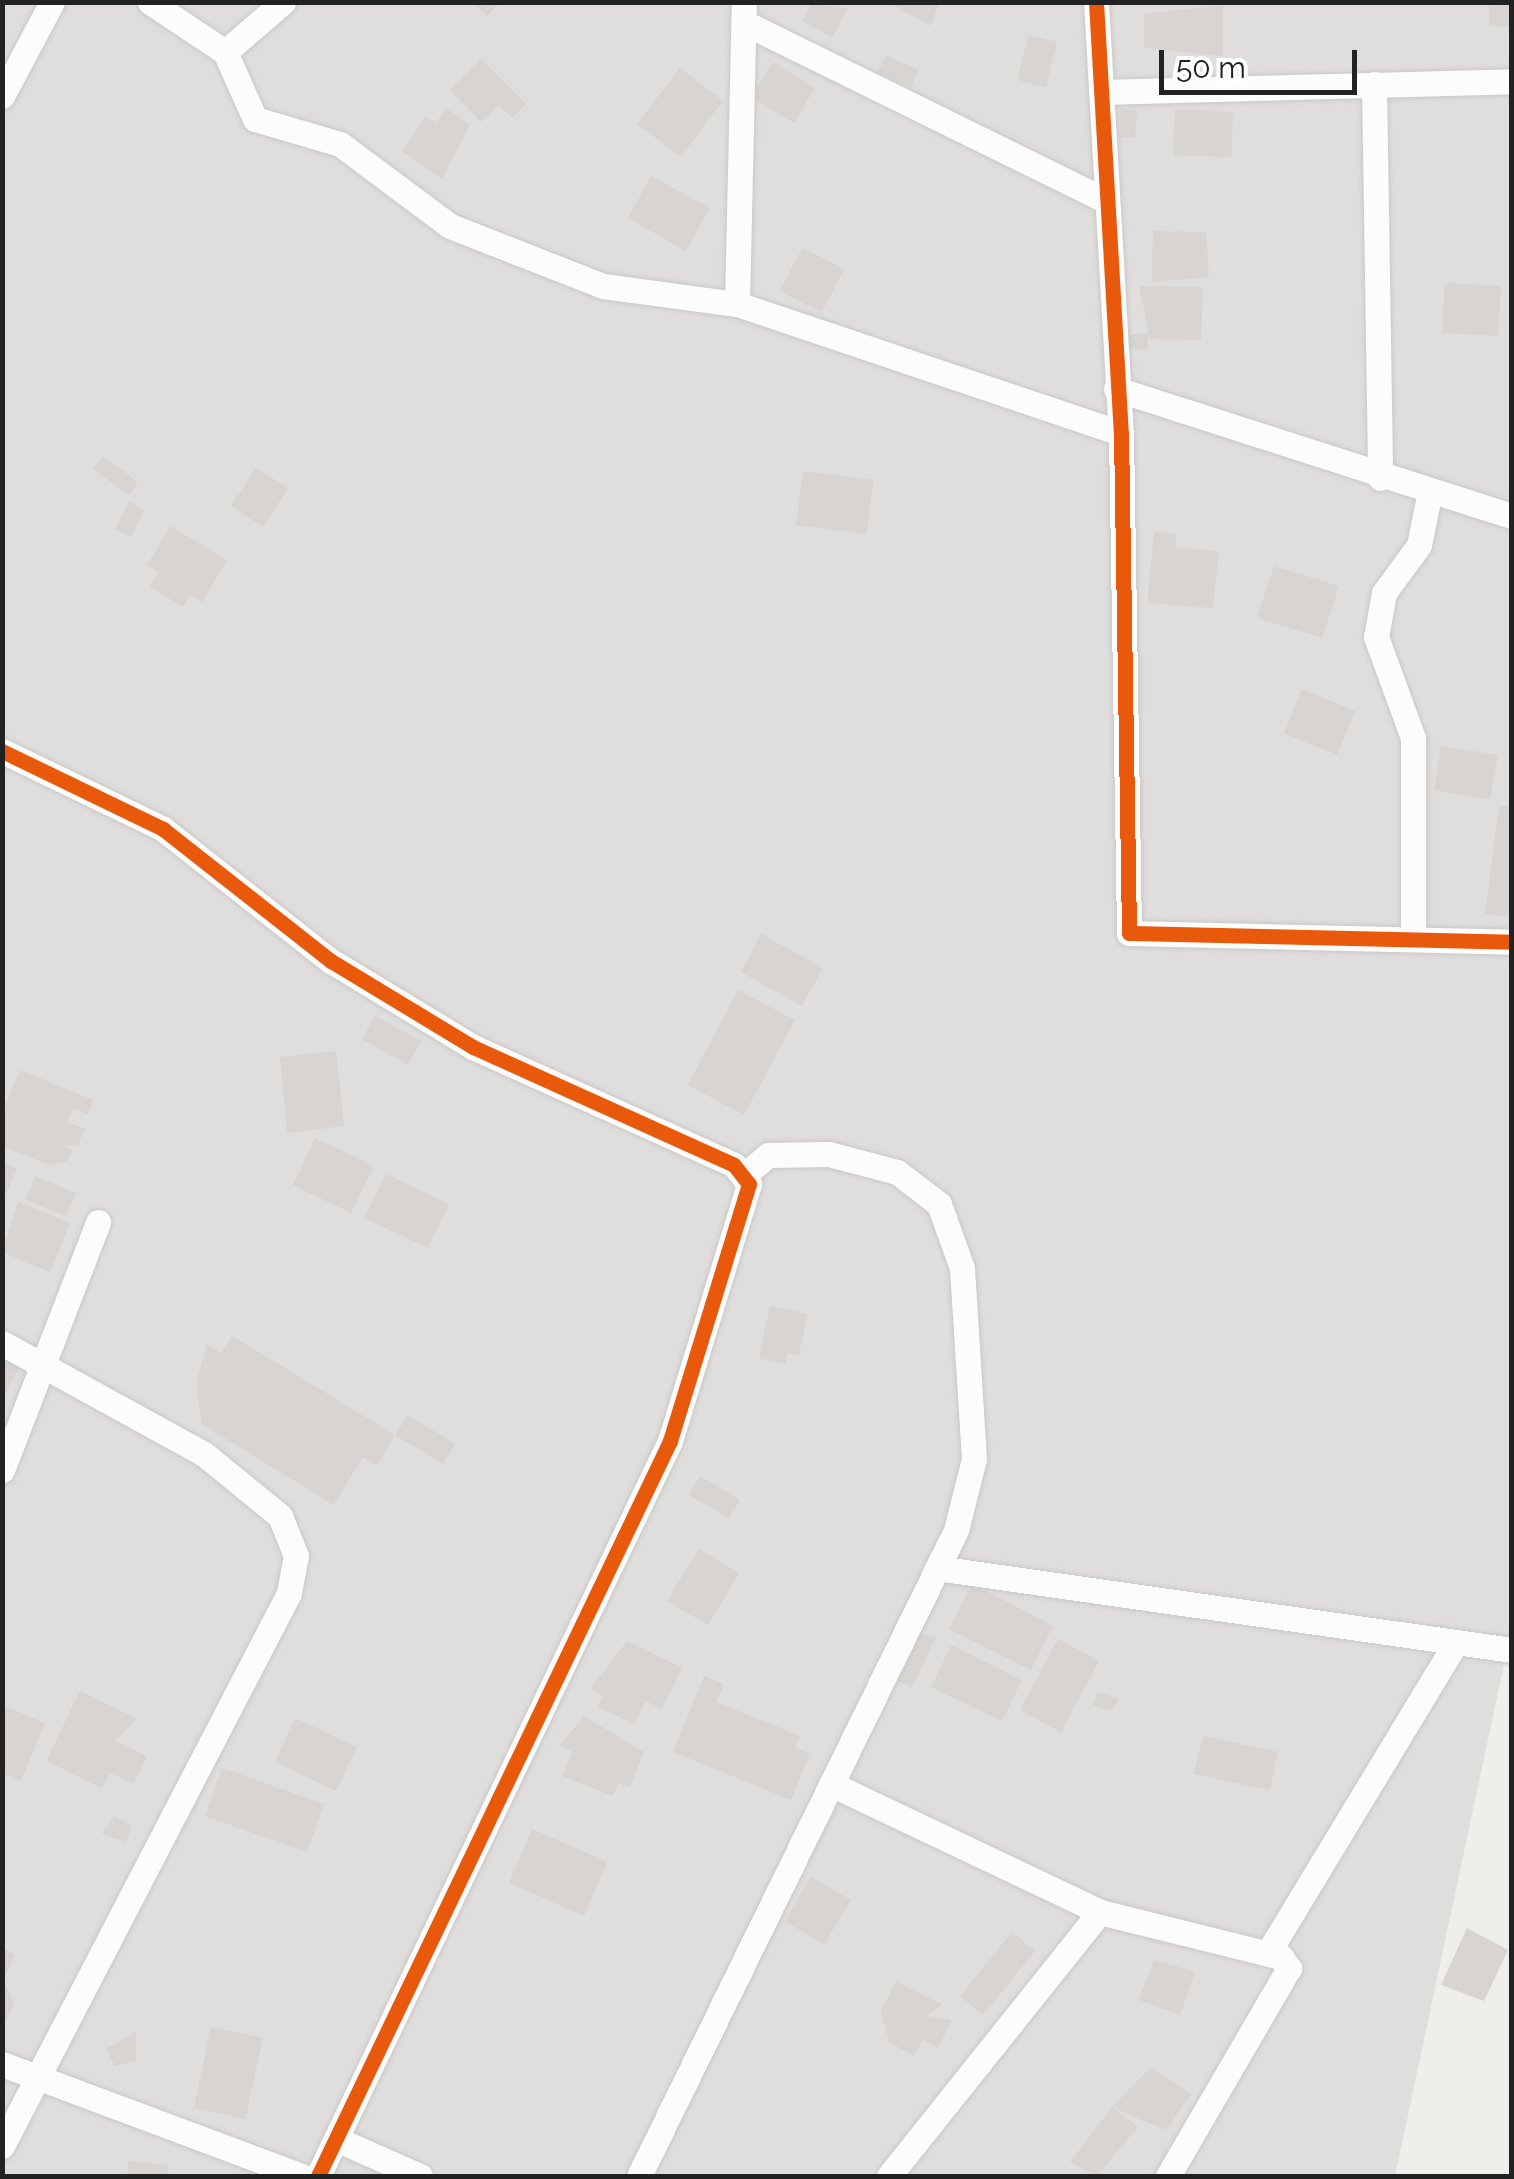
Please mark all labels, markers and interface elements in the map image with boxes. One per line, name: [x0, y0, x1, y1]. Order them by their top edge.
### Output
scale bar: [1164, 30, 1362, 92]
text: 50 m: [1176, 50, 1246, 85]

